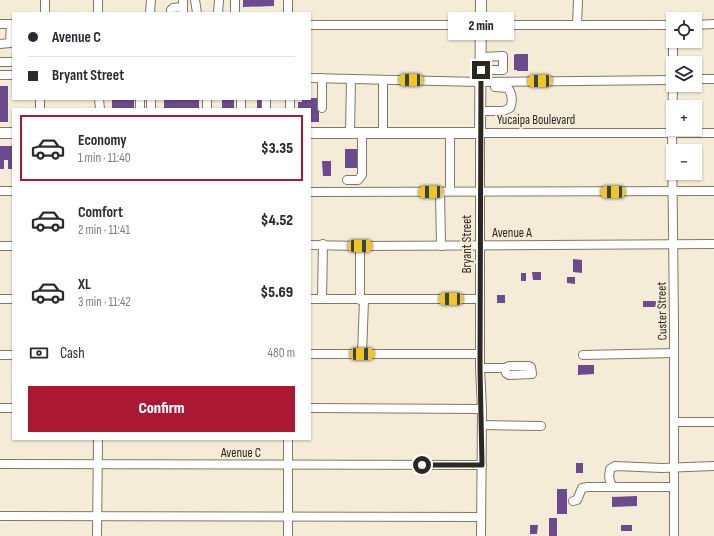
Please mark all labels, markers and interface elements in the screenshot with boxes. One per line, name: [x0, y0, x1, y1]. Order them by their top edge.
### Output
callout: 2 min: [448, 12, 514, 40]
map controls: [666, 12, 702, 180]
button: locate: [666, 12, 702, 48]
text: 2 min: [468, 18, 494, 34]
text: Avenue C: [52, 28, 101, 47]
button: layers: [666, 56, 702, 92]
route end: [472, 61, 490, 79]
text: Bryant Street: [52, 66, 124, 85]
car: [399, 74, 423, 86]
car: [528, 75, 552, 87]
button: +: [666, 100, 702, 136]
street label: Yucaipa Boulevard: [497, 112, 575, 128]
icon: car: [30, 130, 66, 166]
text: Economy: [78, 131, 127, 150]
text: $3.35: [261, 139, 293, 158]
button: −: [666, 144, 702, 180]
text: 1 min · 11:40: [78, 150, 130, 166]
car: [419, 186, 443, 198]
car: [601, 186, 625, 198]
icon: car: [30, 202, 66, 238]
text: Comfort: [78, 203, 123, 222]
text: $4.52: [261, 211, 293, 230]
street label: Bryant Street: [459, 215, 475, 273]
text: 2 min · 11:41: [78, 222, 130, 238]
street label: Avenue A: [491, 225, 532, 241]
car: [348, 240, 372, 252]
icon: car: [30, 274, 66, 310]
text: XL: [78, 275, 91, 294]
street label: Custer Street: [653, 281, 671, 340]
text: $5.69: [260, 283, 293, 302]
car: [439, 293, 463, 305]
text: 3 min · 11:42: [78, 294, 131, 310]
icon: cash: [28, 342, 50, 364]
text: Cash: [60, 344, 85, 363]
text: 480 m: [268, 345, 295, 361]
car: [350, 348, 374, 360]
button: Confirm: [28, 386, 295, 432]
street label: Avenue C: [220, 445, 261, 461]
route start: [413, 456, 431, 474]

